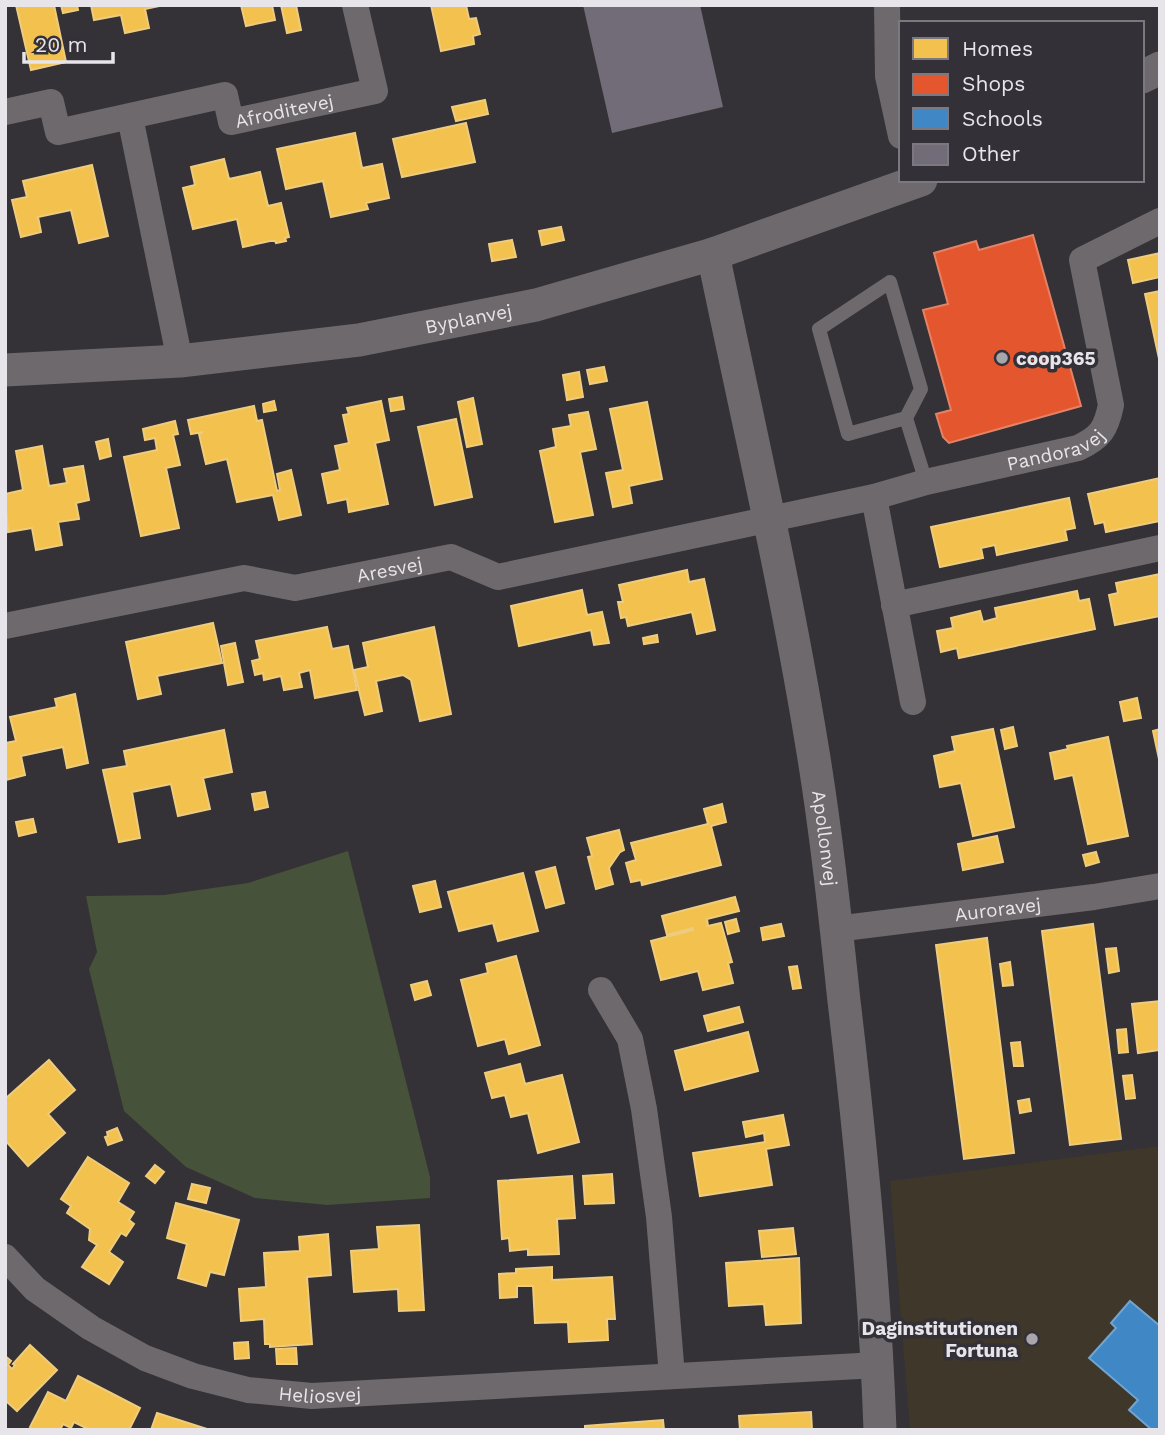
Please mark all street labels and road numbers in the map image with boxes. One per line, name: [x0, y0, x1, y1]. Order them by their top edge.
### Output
street label: Afroditevej: [233, 89, 336, 132]
street label: Byplanvej: [423, 299, 514, 338]
street label: Pandoravej: [1004, 424, 1110, 475]
street label: Aresvej: [354, 551, 424, 587]
street label: Apollonvej: [808, 789, 843, 887]
street label: Auroravej: [953, 892, 1042, 926]
street label: Heliosvej: [278, 1381, 362, 1408]

